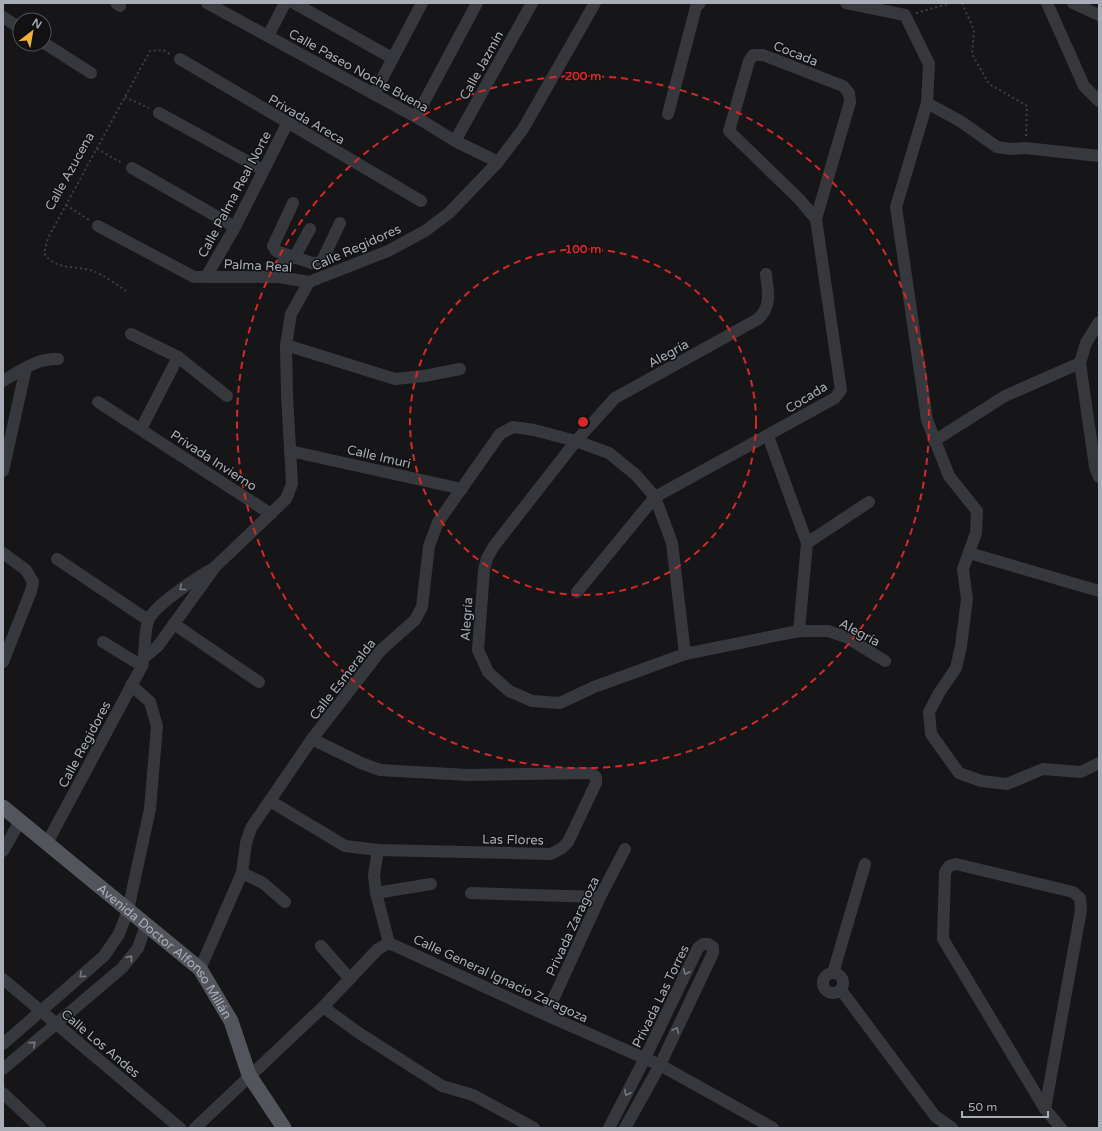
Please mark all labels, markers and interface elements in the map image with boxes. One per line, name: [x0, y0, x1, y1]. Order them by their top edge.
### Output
north arrow: [12, 12, 52, 52]
text: N: [30, 16, 44, 32]
street label: Calle Paseo Noche Buena: [286, 26, 431, 116]
street label: Calle Jazmín: [456, 28, 507, 103]
street label: Cocada: [771, 38, 820, 70]
text: 200 m: [565, 69, 601, 83]
street label: Privada Areca: [265, 91, 348, 148]
street label: Calle Palma Real Norte: [195, 128, 275, 260]
street label: Calle Azucena: [42, 130, 98, 213]
street label: Calle Regidores: [309, 221, 404, 275]
text: 100 m: [565, 242, 601, 256]
street label: Palma Real: [223, 256, 293, 276]
street label: Alegría: [645, 336, 692, 372]
street label: Cocada: [783, 379, 830, 417]
centre of rings: [576, 415, 590, 429]
street label: Privada Invierno: [167, 427, 260, 495]
street label: Calle Imuri: [345, 442, 412, 472]
one-way arrow: [179, 584, 186, 591]
street label: Alegría: [457, 597, 477, 642]
street label: Alegría: [836, 616, 883, 650]
street label: Calle Esmeralda: [306, 636, 379, 723]
street label: Calle Regidores: [55, 698, 115, 791]
street label: Las Flores: [482, 831, 544, 849]
street label: Privada Zaragoza: [543, 874, 603, 979]
street label: Avenida Doctor Alfonso Millán: [93, 881, 235, 1022]
street label: Calle General Ignacio Zaragoza: [411, 931, 591, 1027]
street label: Privada Las Torres: [629, 942, 693, 1051]
one-way arrow: [125, 955, 132, 962]
one-way arrow: [683, 968, 691, 976]
one-way arrow: [80, 970, 87, 977]
street label: Calle Los Andes: [58, 1006, 143, 1081]
one-way arrow: [671, 1027, 679, 1034]
one-way arrow: [28, 1042, 35, 1049]
one-way arrow: [625, 1089, 632, 1096]
scale bar: [962, 1093, 1048, 1119]
text: 50 m: [968, 1100, 997, 1114]

